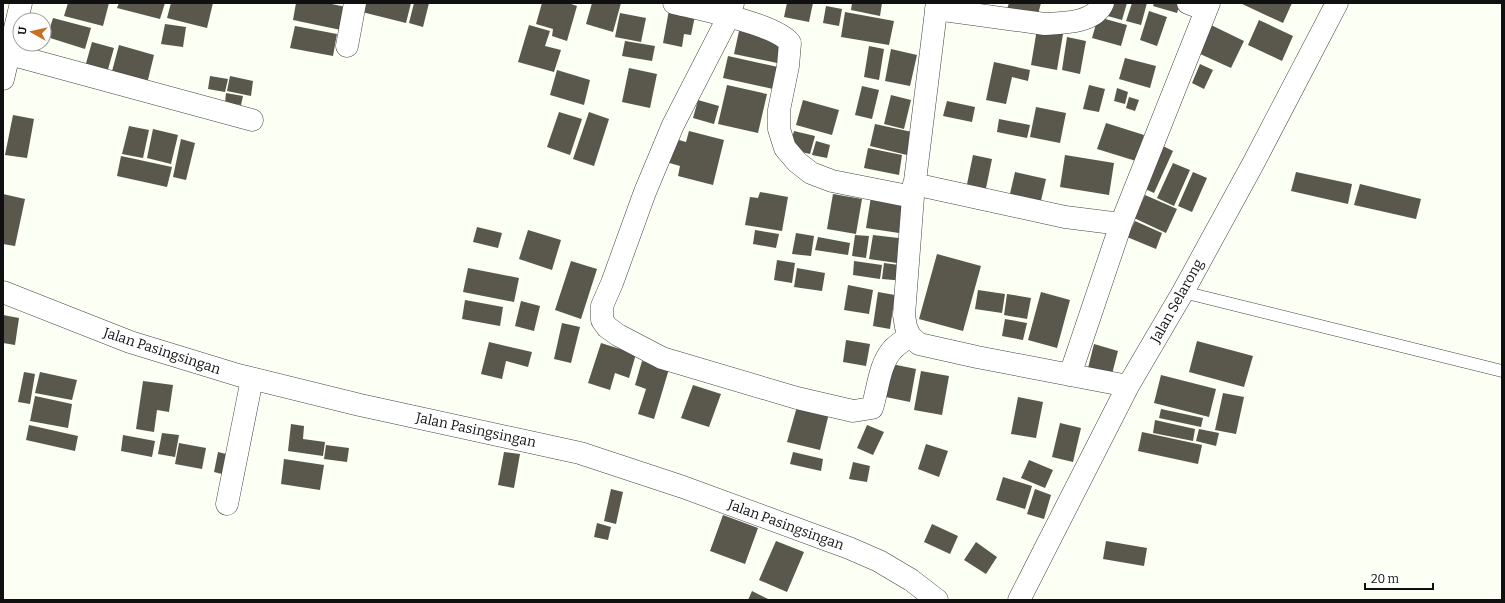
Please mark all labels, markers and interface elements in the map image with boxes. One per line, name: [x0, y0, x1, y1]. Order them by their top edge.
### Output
north arrow: [12, 12, 52, 52]
text: U: [16, 26, 30, 36]
street label: Jalan Selarong: [1147, 256, 1207, 347]
street label: Jalan Pasingsingan: [100, 324, 223, 378]
street label: Jalan Pasingsingan: [414, 409, 538, 451]
street label: Jalan Pasingsingan: [725, 496, 846, 554]
scale bar: [1365, 565, 1433, 591]
text: 20 m: [1371, 572, 1400, 586]

